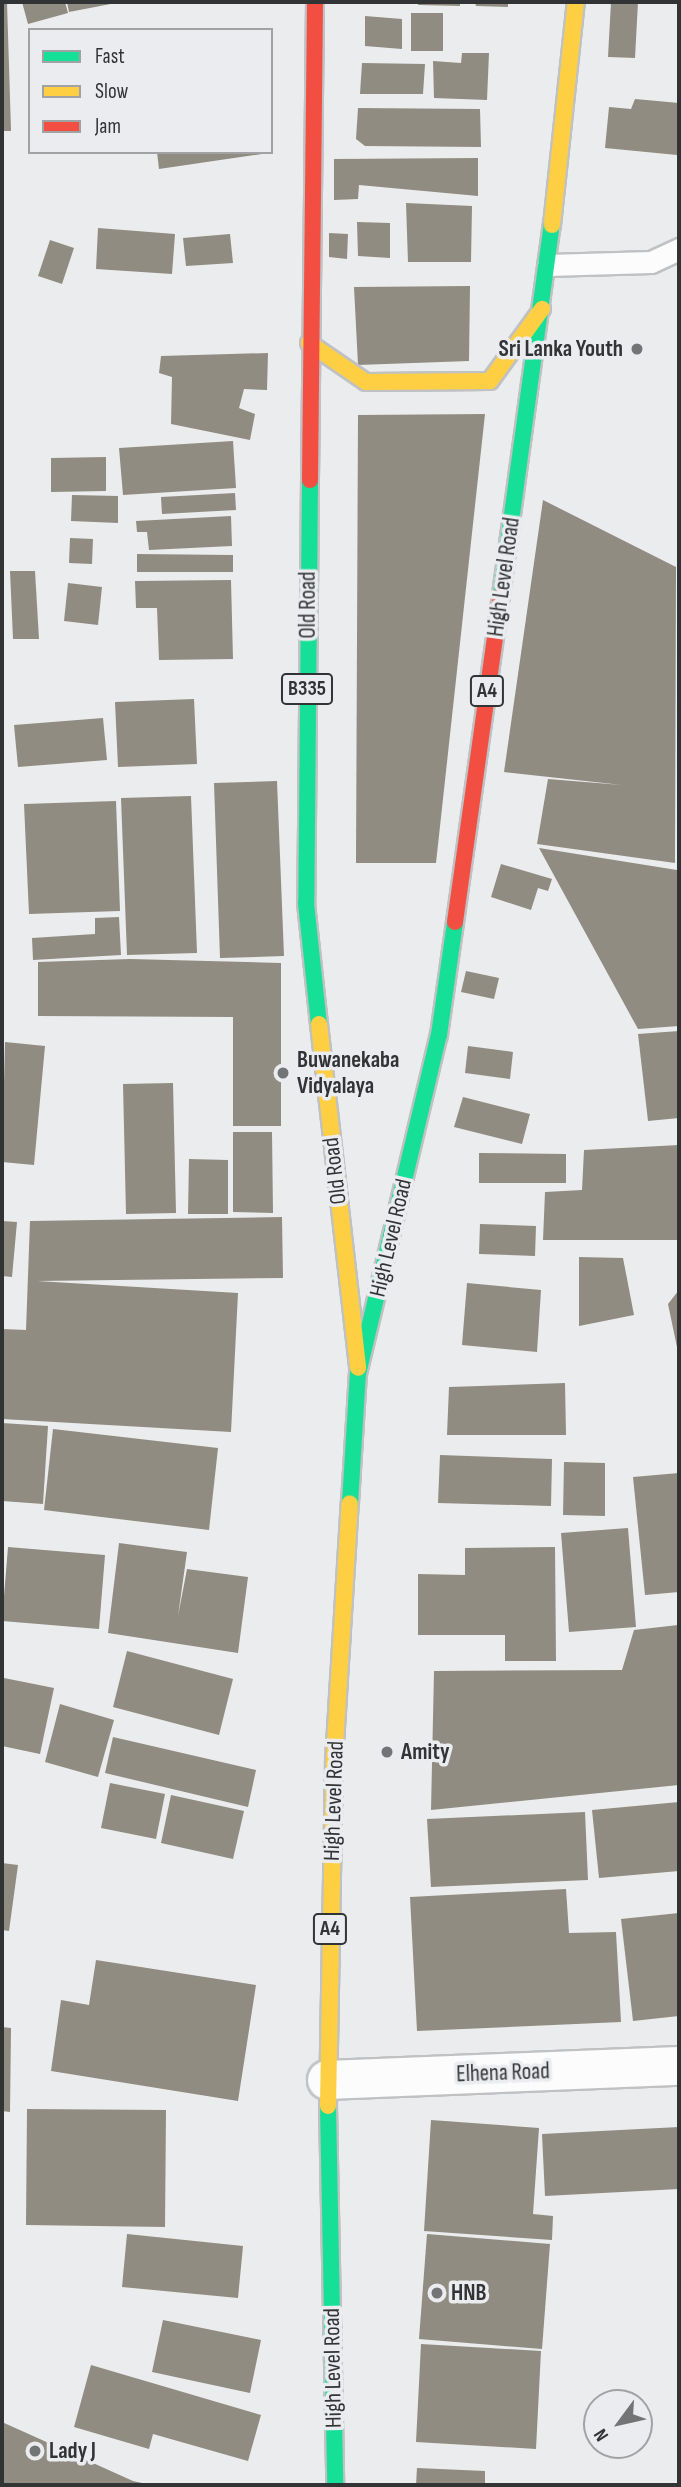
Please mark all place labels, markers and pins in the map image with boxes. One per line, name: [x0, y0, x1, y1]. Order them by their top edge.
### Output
place label: Sri Lanka Youth: [499, 335, 623, 363]
marker: Sri Lanka Youth: [629, 341, 645, 357]
place label: Buwanekaba Vidyalaya: [297, 1046, 399, 1100]
marker: Buwanekaba Vidyalaya: [275, 1065, 291, 1081]
place label: Amity: [401, 1738, 450, 1766]
marker: Amity: [379, 1744, 395, 1760]
place label: HNB: [451, 2279, 486, 2307]
marker: HNB: [429, 2285, 445, 2301]
place label: Lady J: [49, 2437, 96, 2465]
marker: Lady J: [27, 2443, 43, 2459]

